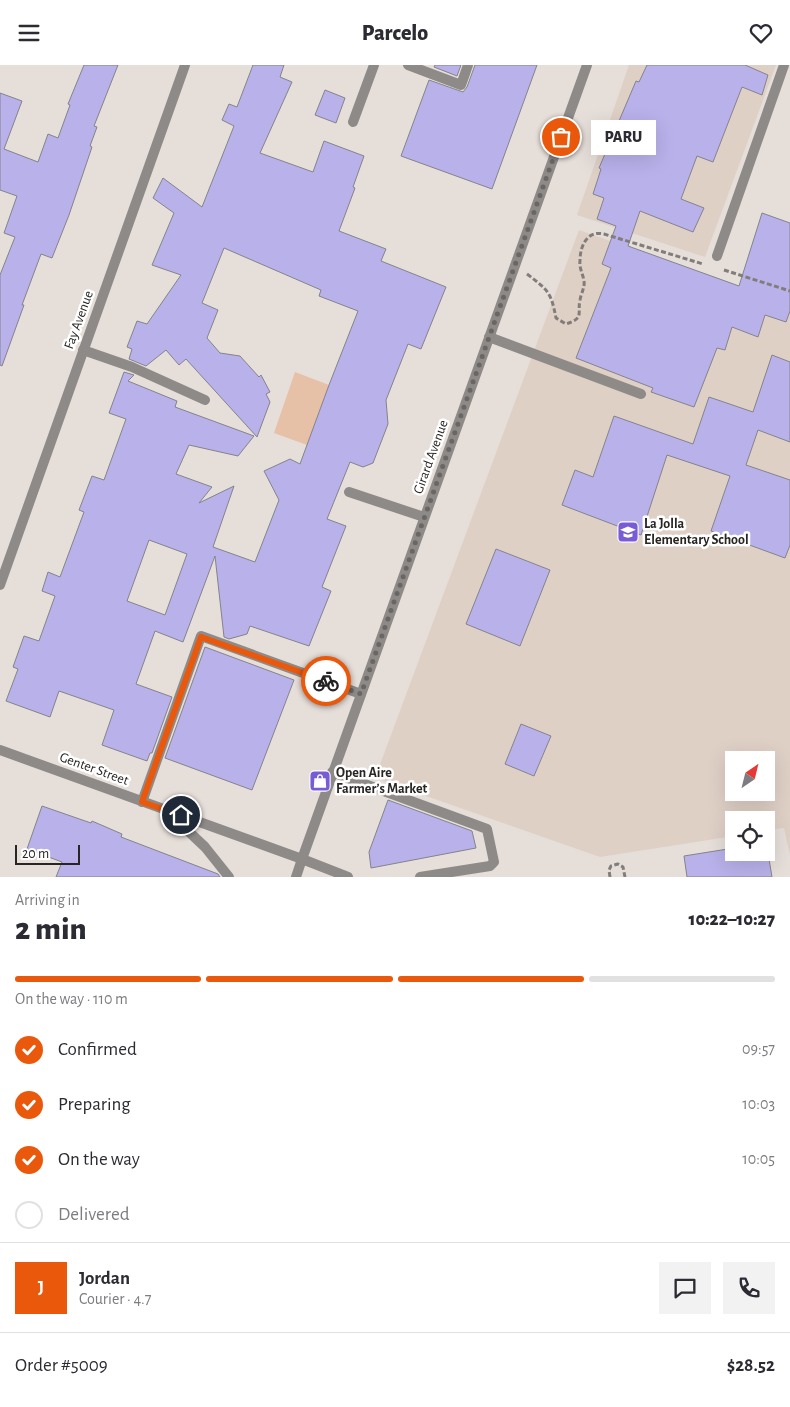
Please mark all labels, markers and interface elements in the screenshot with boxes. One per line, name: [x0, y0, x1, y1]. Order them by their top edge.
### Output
icon: menu: [15, 19, 43, 47]
icon: heart: [747, 19, 775, 47]
text: Parcelo: [362, 22, 428, 44]
pin: [540, 116, 582, 158]
callout: PARU: [591, 119, 656, 155]
icon: bag: [547, 123, 575, 151]
text: PARU: [605, 129, 642, 145]
street label: Fay Avenue: [62, 289, 96, 351]
street label: Girard Avenue: [411, 418, 451, 496]
place label: La Jolla Elementary School: [644, 517, 749, 547]
school or university icon: La Jolla Elementary School: [616, 520, 640, 544]
courier: [301, 656, 351, 706]
icon: bike: [312, 667, 340, 695]
street label: Genter Street: [58, 750, 131, 788]
north arrow: [725, 751, 775, 801]
map controls: [725, 751, 775, 861]
place label: Open Aire Farmer’s Market: [336, 766, 428, 796]
shop icon: Open Aire Farmer’s Market: [308, 769, 332, 793]
pin: [160, 794, 202, 836]
icon: home: [167, 801, 195, 829]
button: locate: [725, 811, 775, 861]
scale bar: [15, 842, 80, 865]
text: 20 m: [22, 847, 49, 861]
text: Arriving in: [15, 892, 80, 908]
text: 10:22–10:27: [688, 910, 775, 929]
text: 2 min: [15, 913, 87, 945]
text: On the way · 110 m: [15, 991, 128, 1007]
icon: check: [15, 1036, 43, 1064]
text: Confirmed: [58, 1040, 137, 1059]
text: 09:57: [742, 1041, 775, 1057]
icon: check: [15, 1091, 43, 1119]
text: Preparing: [58, 1095, 131, 1114]
text: 10:03: [742, 1096, 775, 1112]
icon: check: [15, 1146, 43, 1174]
text: On the way: [58, 1150, 140, 1169]
text: 10:05: [742, 1151, 775, 1167]
text: Delivered: [58, 1205, 130, 1224]
button: chat: [659, 1262, 711, 1314]
button: phone: [723, 1262, 775, 1314]
text: Jordan: [79, 1269, 130, 1288]
text: J: [38, 1278, 44, 1297]
text: Courier · 4.7: [79, 1291, 151, 1307]
text: Order #5009: [15, 1356, 108, 1375]
text: $28.52: [727, 1356, 775, 1375]

